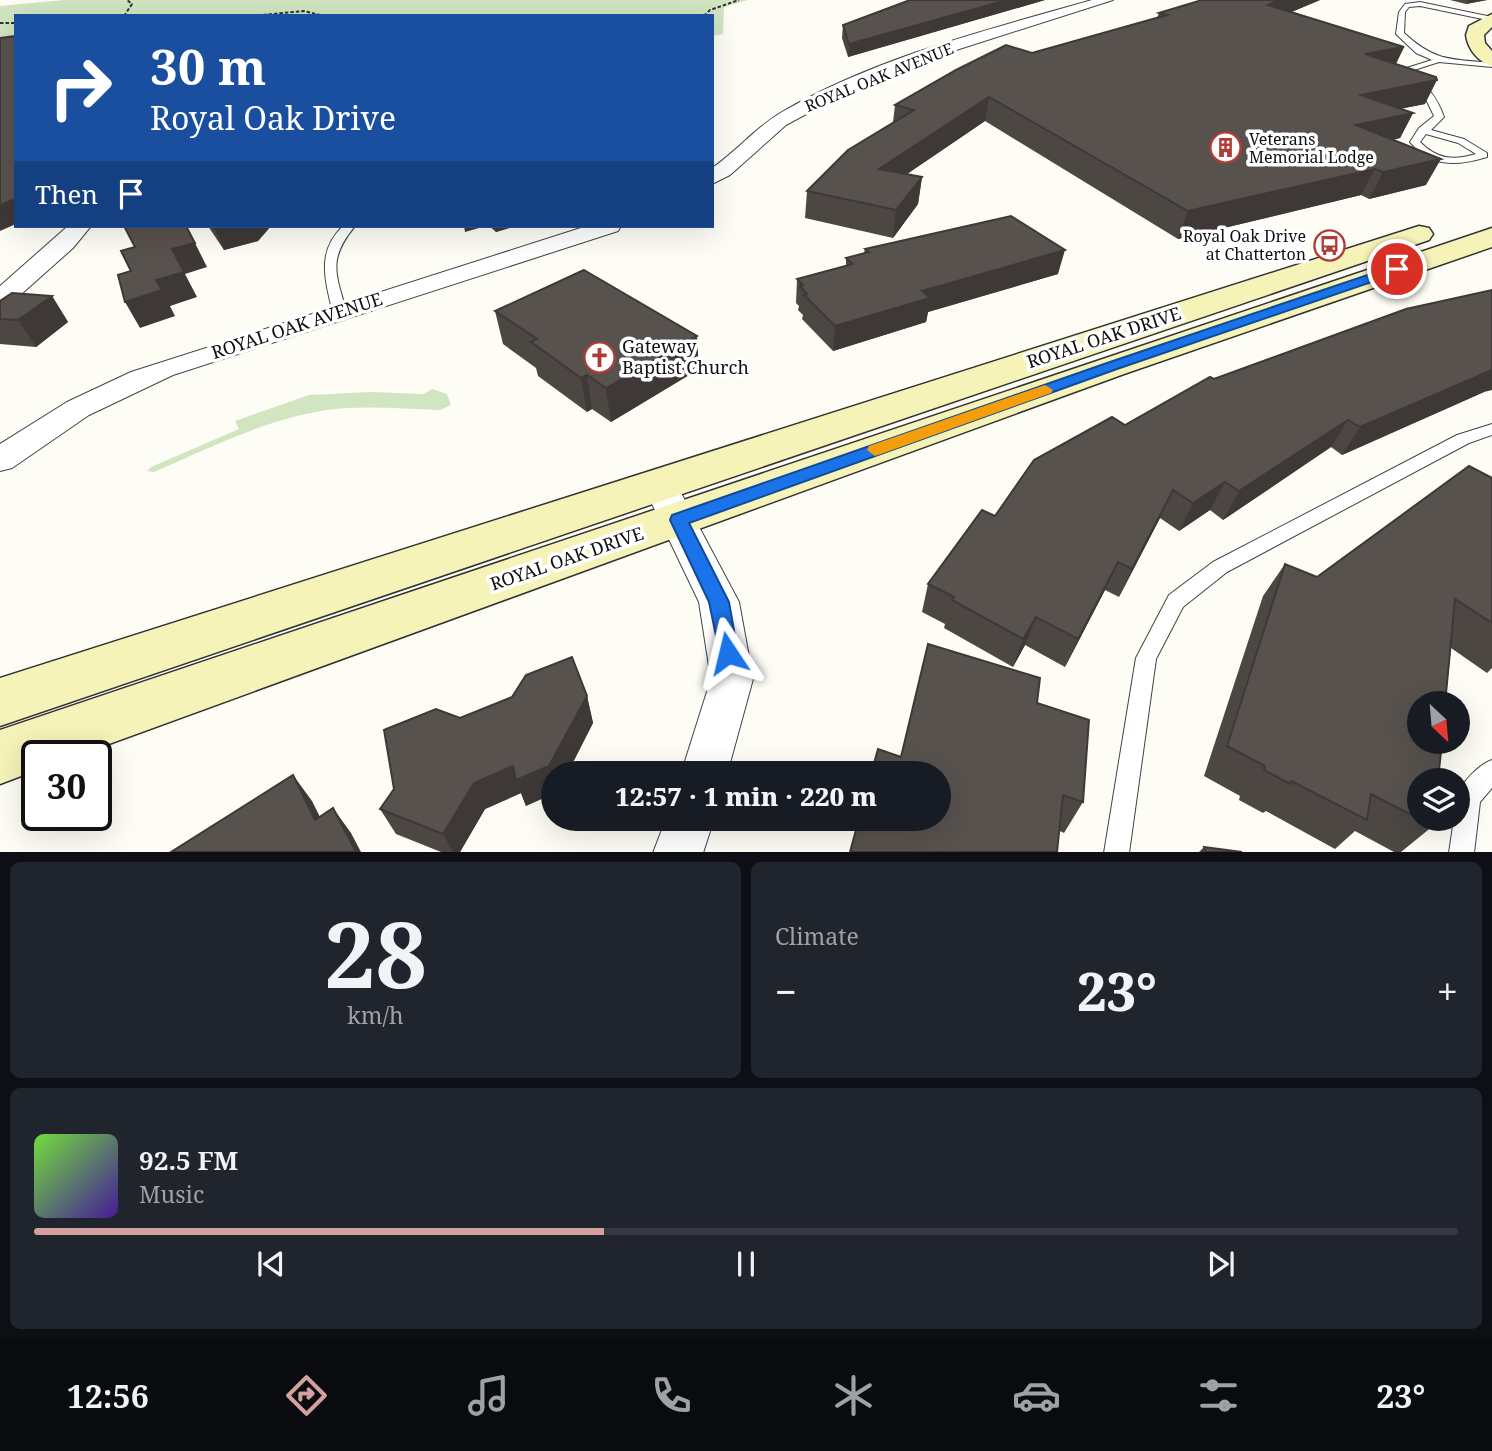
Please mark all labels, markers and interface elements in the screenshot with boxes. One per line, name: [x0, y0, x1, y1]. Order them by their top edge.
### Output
text: 30 m: [150, 33, 266, 99]
street label: ROYAL OAK AVENUE: [801, 37, 957, 117]
icon: right: [35, 42, 126, 133]
text: Royal Oak Drive: [150, 96, 396, 139]
place label: Veterans Memorial Lodge: [1249, 128, 1374, 168]
building icon: Veterans Memorial Lodge: [1209, 131, 1243, 165]
icon: arrive: [112, 175, 150, 213]
text: Then: [35, 176, 98, 212]
place label: Royal Oak Drive at Chatterton: [1183, 225, 1306, 265]
bus stop icon: Royal Oak Drive at Chatterton: [1312, 228, 1346, 262]
pin: [1367, 239, 1427, 299]
icon: arrive: [1378, 250, 1416, 288]
street label: ROYAL OAK AVENUE: [208, 286, 385, 364]
street label: ROYAL OAK DRIVE: [1024, 301, 1184, 373]
place label: Gateway Baptist Church: [622, 334, 749, 379]
church icon: Gateway Baptist Church: [582, 340, 616, 374]
street label: ROYAL OAK DRIVE: [487, 521, 647, 596]
position arrow: [691, 616, 765, 690]
north arrow: [1407, 691, 1470, 754]
map controls: [1407, 691, 1470, 831]
speed limit sign: 30: [21, 740, 112, 831]
button: layers: [1407, 768, 1470, 831]
text: 12:57 · 1 min · 220 m: [615, 778, 877, 814]
text: 28: [324, 891, 427, 1015]
text: Climate: [775, 920, 859, 952]
text: 23°: [1077, 955, 1157, 1026]
text: −: [775, 965, 797, 1017]
text: +: [1437, 965, 1458, 1017]
text: km/h: [347, 999, 404, 1031]
text: 92.5 FM: [139, 1142, 238, 1178]
text: Music: [139, 1178, 204, 1210]
icon: previous: [252, 1245, 290, 1283]
icon: pause: [727, 1245, 765, 1283]
icon: next: [1202, 1245, 1240, 1283]
icon: directions: [282, 1371, 331, 1420]
icon: music: [464, 1371, 513, 1420]
icon: phone: [647, 1371, 696, 1420]
icon: climate: [829, 1371, 878, 1420]
icon: car: [1012, 1371, 1061, 1420]
icon: filters: [1194, 1371, 1243, 1420]
text: 12:56: [67, 1374, 149, 1417]
text: 23°: [1376, 1374, 1425, 1417]

